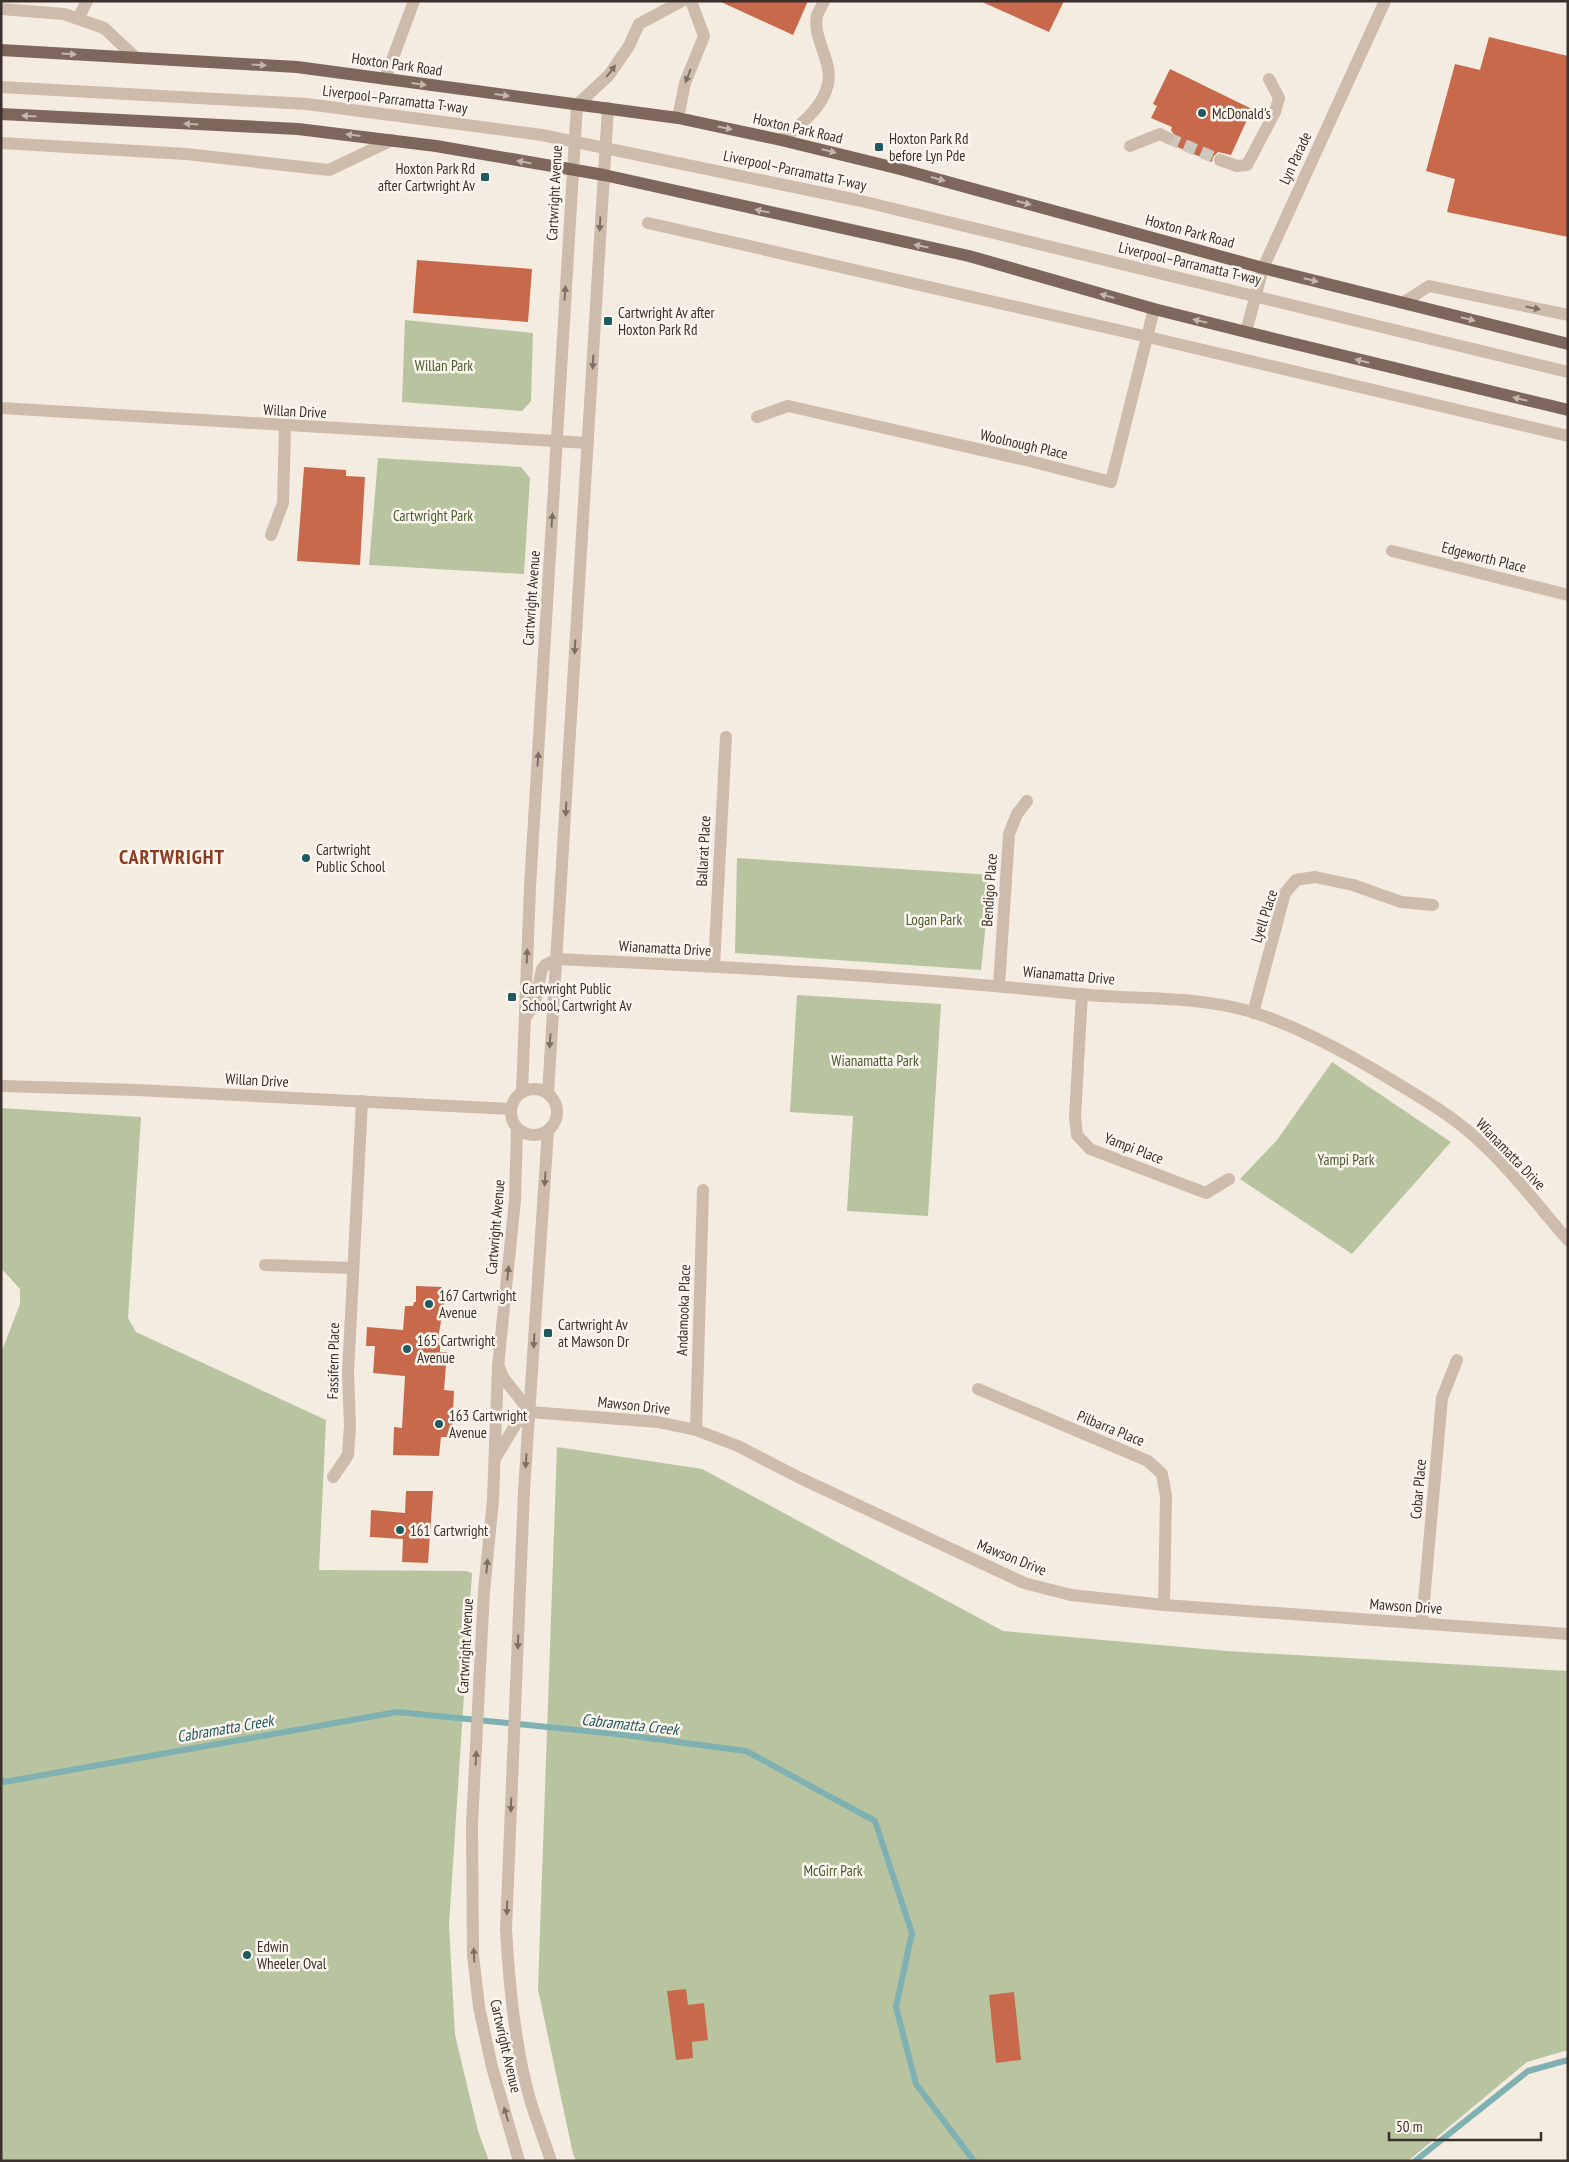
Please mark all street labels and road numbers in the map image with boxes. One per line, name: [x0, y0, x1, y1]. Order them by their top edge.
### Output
street label: Hoxton Park Road: [350, 48, 444, 80]
street label: Liverpool–Parramatta T-way: [321, 81, 469, 117]
street label: Hoxton Park Road: [751, 108, 845, 148]
street label: Lyn Parade: [1275, 129, 1315, 187]
street label: Cartwright Avenue: [542, 145, 566, 241]
street label: Liverpool–Parramatta T-way: [722, 146, 869, 195]
street label: Hoxton Park Road: [1143, 210, 1237, 252]
street label: Liverpool–Parramatta T-way: [1117, 237, 1264, 289]
street label: Willan Drive: [263, 400, 327, 422]
street label: Woolnough Place: [978, 425, 1070, 463]
street label: Edgeworth Place: [1440, 537, 1528, 577]
street label: Cartwright Avenue: [518, 550, 544, 646]
street label: Ballarat Place: [692, 815, 714, 887]
street label: Bendigo Place: [977, 853, 1001, 927]
street label: Lyell Place: [1247, 887, 1281, 945]
street label: Wianamatta Drive: [618, 936, 712, 960]
street label: Wianamatta Drive: [1022, 962, 1116, 988]
street label: Willan Drive: [225, 1069, 289, 1091]
street label: Wianamatta Drive: [1472, 1114, 1550, 1194]
street label: Yampi Place: [1102, 1128, 1166, 1168]
street label: Cartwright Avenue: [481, 1179, 509, 1275]
street label: Andamooka Place: [672, 1264, 694, 1356]
street label: Fassifern Place: [323, 1322, 343, 1400]
street label: Mawson Drive: [597, 1392, 671, 1418]
street label: Pilbarra Place: [1075, 1406, 1147, 1450]
street label: Cobar Place: [1406, 1458, 1430, 1520]
street label: Mawson Drive: [975, 1535, 1049, 1579]
street label: Mawson Drive: [1369, 1594, 1443, 1618]
street label: Cartwright Avenue: [453, 1598, 477, 1694]
street label: Cartwright Avenue: [486, 1997, 526, 2095]

